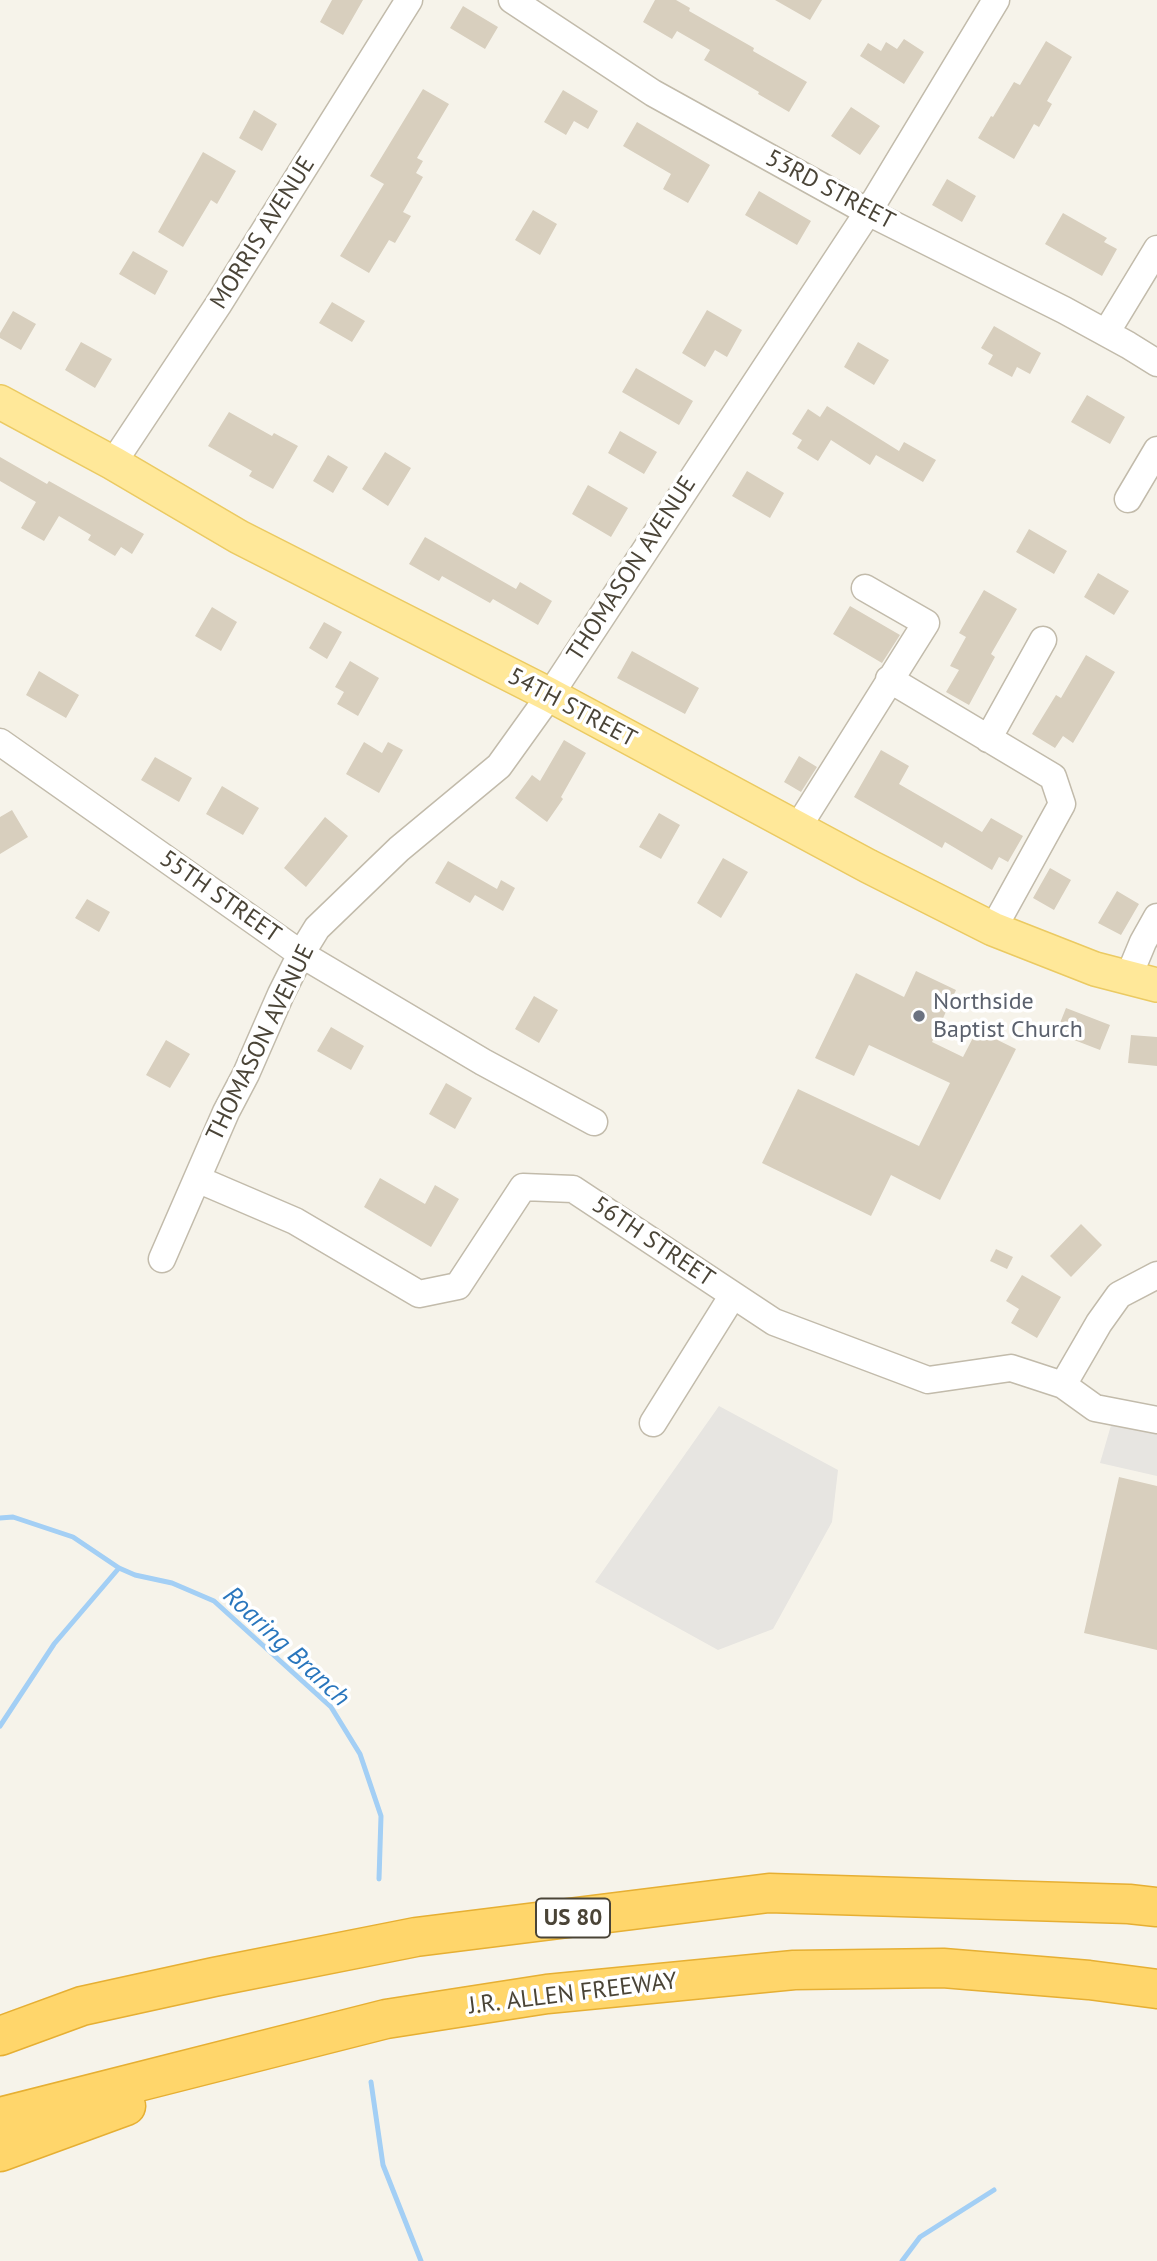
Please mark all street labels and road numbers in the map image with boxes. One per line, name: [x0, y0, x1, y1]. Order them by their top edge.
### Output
street label: 53RD STREET: [761, 144, 899, 236]
street label: MORRIS AVENUE: [205, 151, 321, 315]
street label: THOMASON AVENUE: [561, 471, 703, 667]
street label: 54TH STREET: [503, 662, 641, 754]
street label: 55TH STREET: [154, 845, 286, 949]
street label: THOMASON AVENUE: [201, 940, 321, 1146]
street label: 56TH STREET: [586, 1191, 720, 1293]
road number: US 80: [536, 1898, 610, 1938]
street label: J.R. ALLEN FREEWAY: [467, 1967, 679, 2021]

